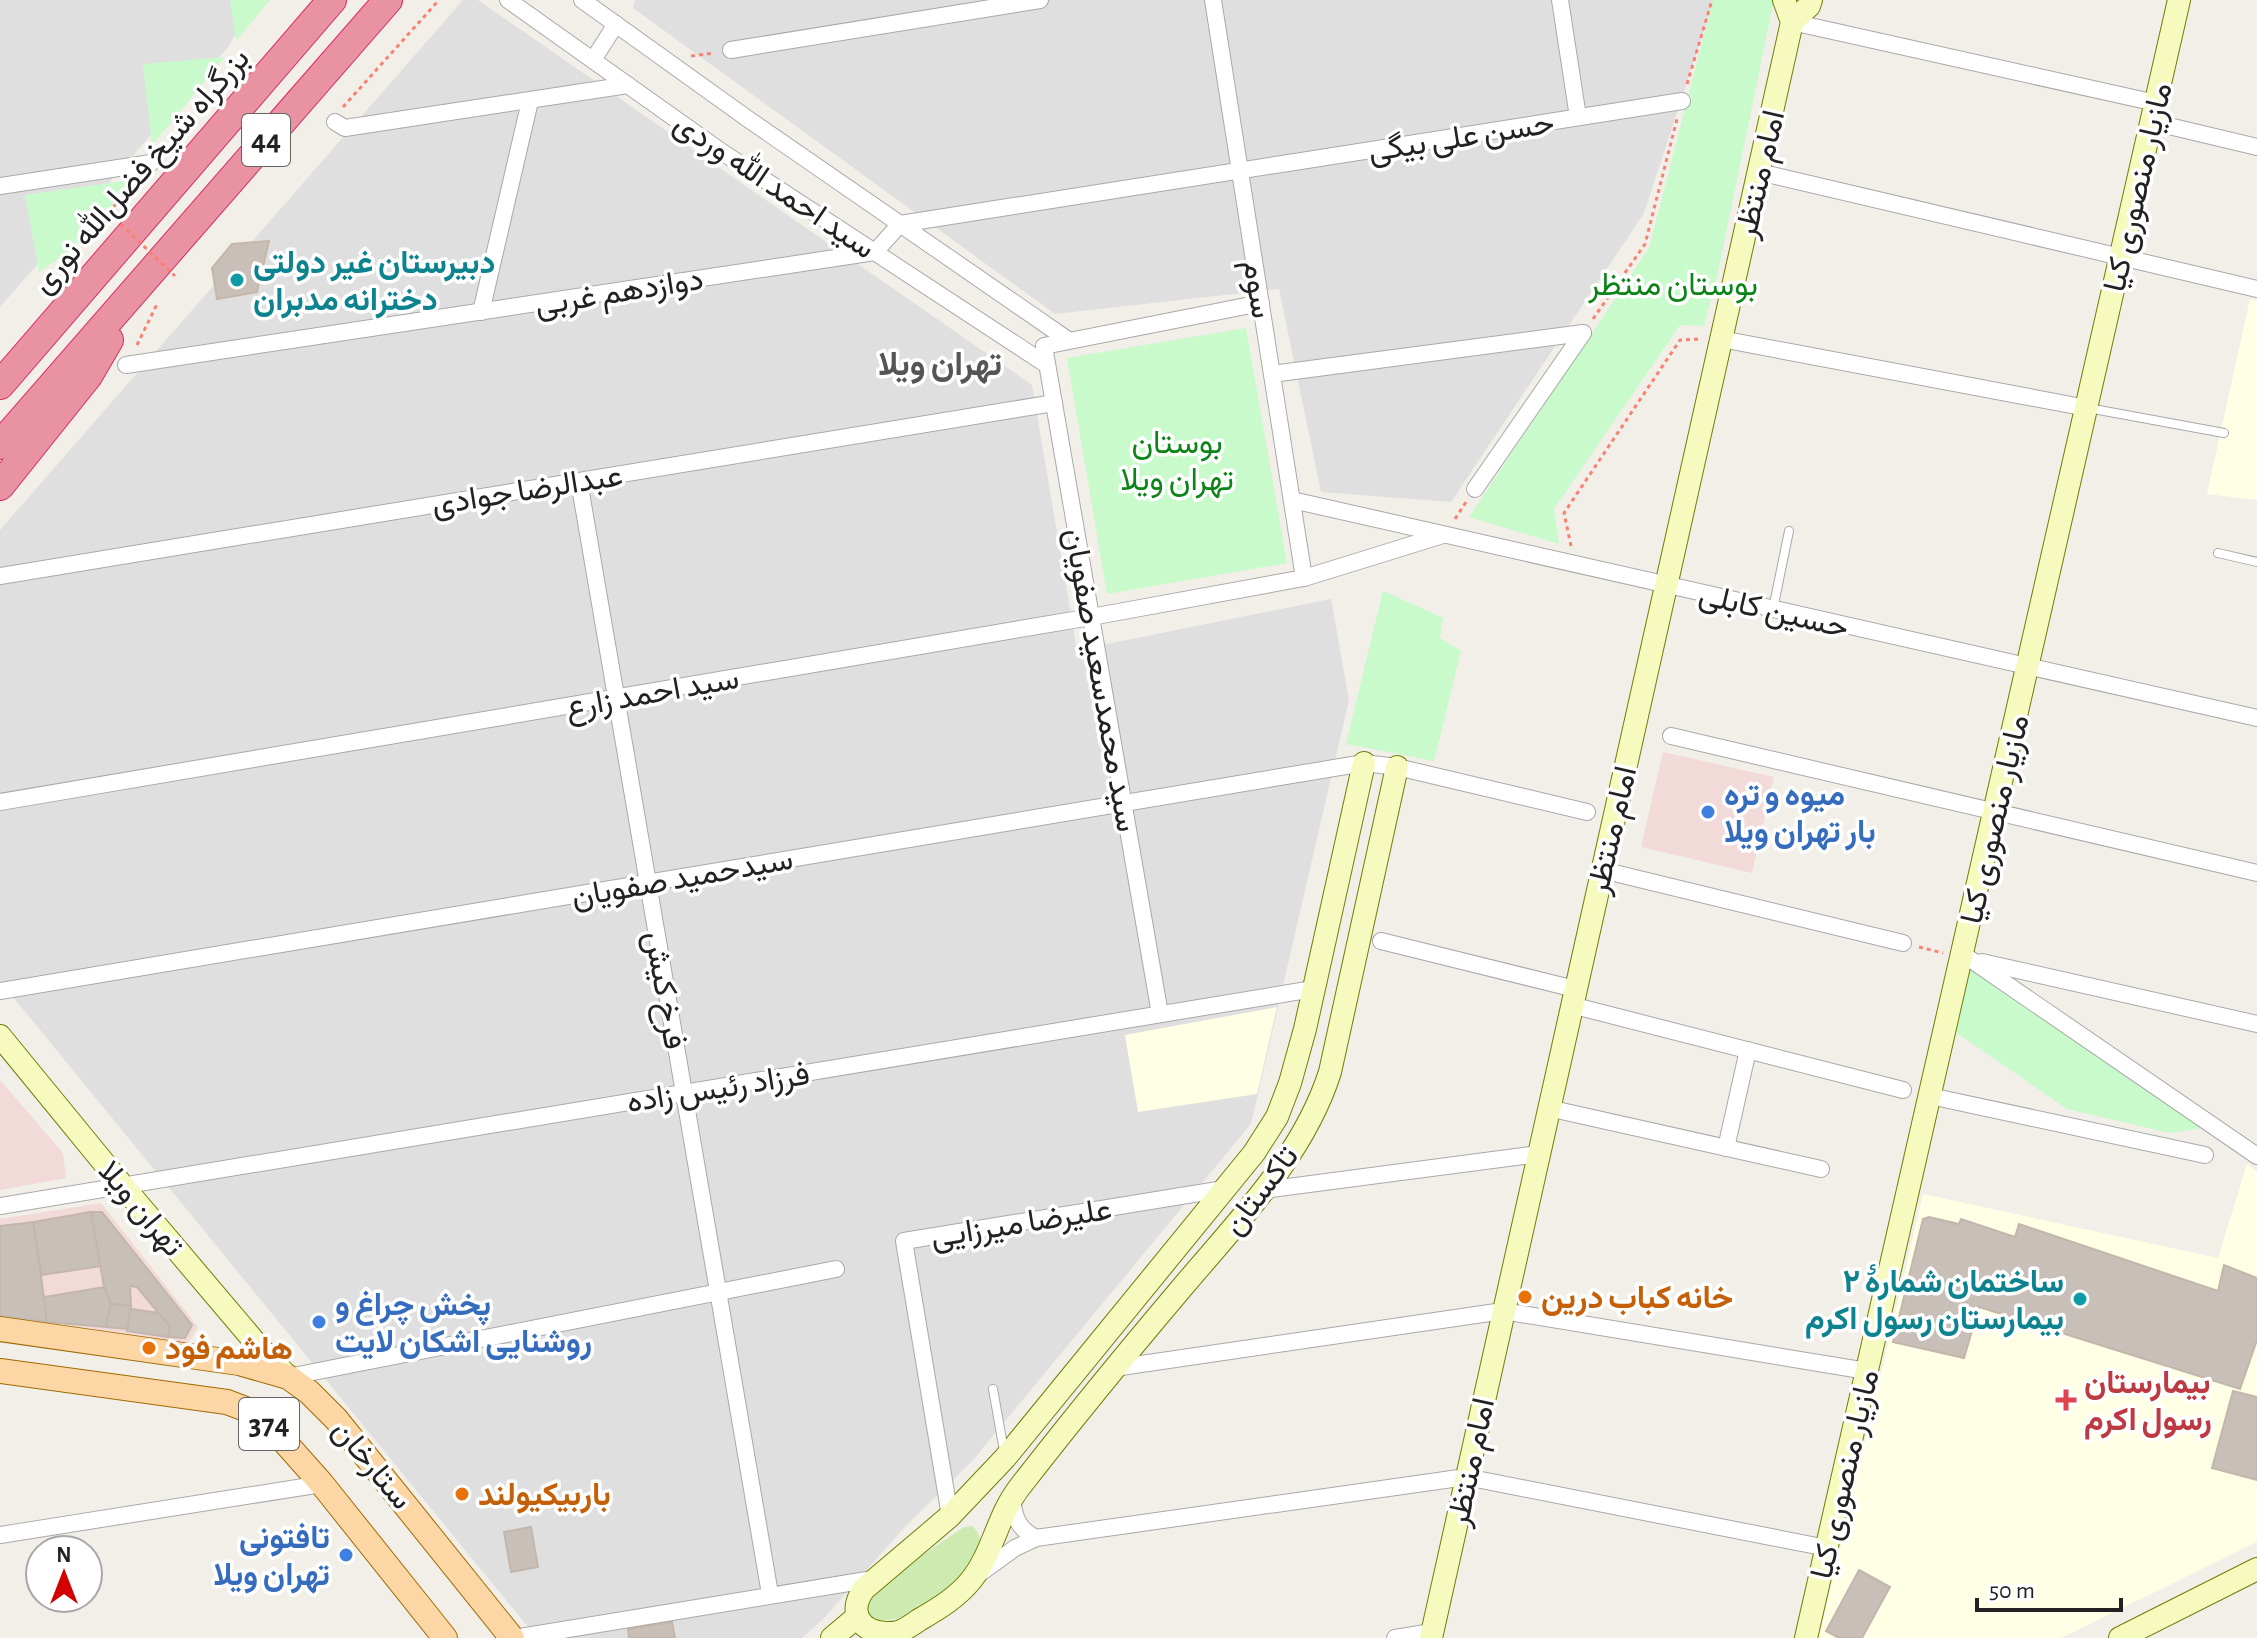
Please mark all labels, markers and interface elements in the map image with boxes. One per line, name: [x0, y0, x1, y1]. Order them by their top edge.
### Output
street label: بزرگراه شیخ فضل‌الله نوری: [24, 40, 259, 303]
street label: مازیار منصوری کیا: [2098, 80, 2181, 296]
street label: سید احمد الله وردی: [667, 104, 882, 267]
street label: حسن علی بیگی: [1366, 106, 1557, 169]
street label: امام منتظر: [1729, 107, 1794, 243]
road number: 44: [242, 114, 290, 166]
place label: دبیرستان غیر دولتی دخترانه مدبران: [253, 247, 496, 319]
street label: سوم: [1234, 258, 1278, 321]
street label: دوازدهم غربی: [533, 263, 706, 325]
park label: بوستان منتظر: [1587, 269, 1758, 304]
marker: دبیرستان غیر دولتی دخترانه مدبران: [228, 271, 246, 289]
district label: تهران ویلا: [878, 348, 1002, 385]
park label: بوستان تهران ویلا: [1120, 427, 1234, 499]
street label: عبدالرضا جوادی: [429, 459, 625, 524]
street label: سید محمدسعید صفویان: [1056, 526, 1143, 835]
street label: حسین کابلی: [1695, 578, 1852, 646]
street label: سید احمد زارع: [563, 662, 742, 729]
street label: مازیار منصوری کیا: [1955, 712, 2038, 928]
street label: امام منتظر: [1581, 763, 1646, 899]
place label: میوه و تره بار تهران ویلا: [1724, 779, 1876, 851]
marker: میوه و تره بار تهران ویلا: [1699, 803, 1717, 821]
street label: سیدحمید صفویان: [569, 843, 796, 916]
street label: فرخ کیش: [634, 929, 691, 1052]
street label: فرزاد رئیس زاده: [624, 1058, 812, 1121]
street label: تاکستان: [1217, 1140, 1305, 1242]
street label: تهران ویلا: [90, 1155, 190, 1264]
street label: علیرضا میرزایی: [928, 1193, 1114, 1256]
place label: ساختمان شمارهٔ ۲ بیمارستان رسول اکرم: [1805, 1264, 2064, 1339]
place label: خانه کباب درین: [1541, 1282, 1733, 1317]
marker: خانه کباب درین: [1516, 1288, 1534, 1306]
place label: پخش چراغ و روشنایی اشکان لایت: [335, 1289, 592, 1361]
marker: ساختمان شمارهٔ ۲ بیمارستان رسول اکرم: [2071, 1290, 2089, 1308]
marker: پخش چراغ و روشنایی اشکان لایت: [310, 1313, 328, 1331]
place label: هاشم فود: [165, 1333, 293, 1369]
marker: هاشم فود: [140, 1339, 158, 1357]
street label: مازیار منصوری کیا: [1805, 1367, 1888, 1583]
place label: بیمارستان رسول اکرم: [2084, 1367, 2212, 1440]
marker: بیمارستان رسول اکرم: [2055, 1389, 2077, 1411]
street label: امام منتظر: [1442, 1395, 1504, 1531]
road number: 374: [239, 1398, 299, 1450]
street label: ستارخان: [324, 1414, 418, 1517]
place label: باربیکیولند: [478, 1479, 611, 1514]
marker: باربیکیولند: [453, 1485, 471, 1503]
place label: تافتونی تهران ویلا: [213, 1522, 330, 1594]
north arrow: [24, 1534, 104, 1614]
text: N: [56, 1544, 72, 1566]
marker: تافتونی تهران ویلا: [337, 1546, 355, 1564]
scale bar: [1977, 1562, 2121, 1612]
text: 50 m: [1989, 1579, 2035, 1603]

